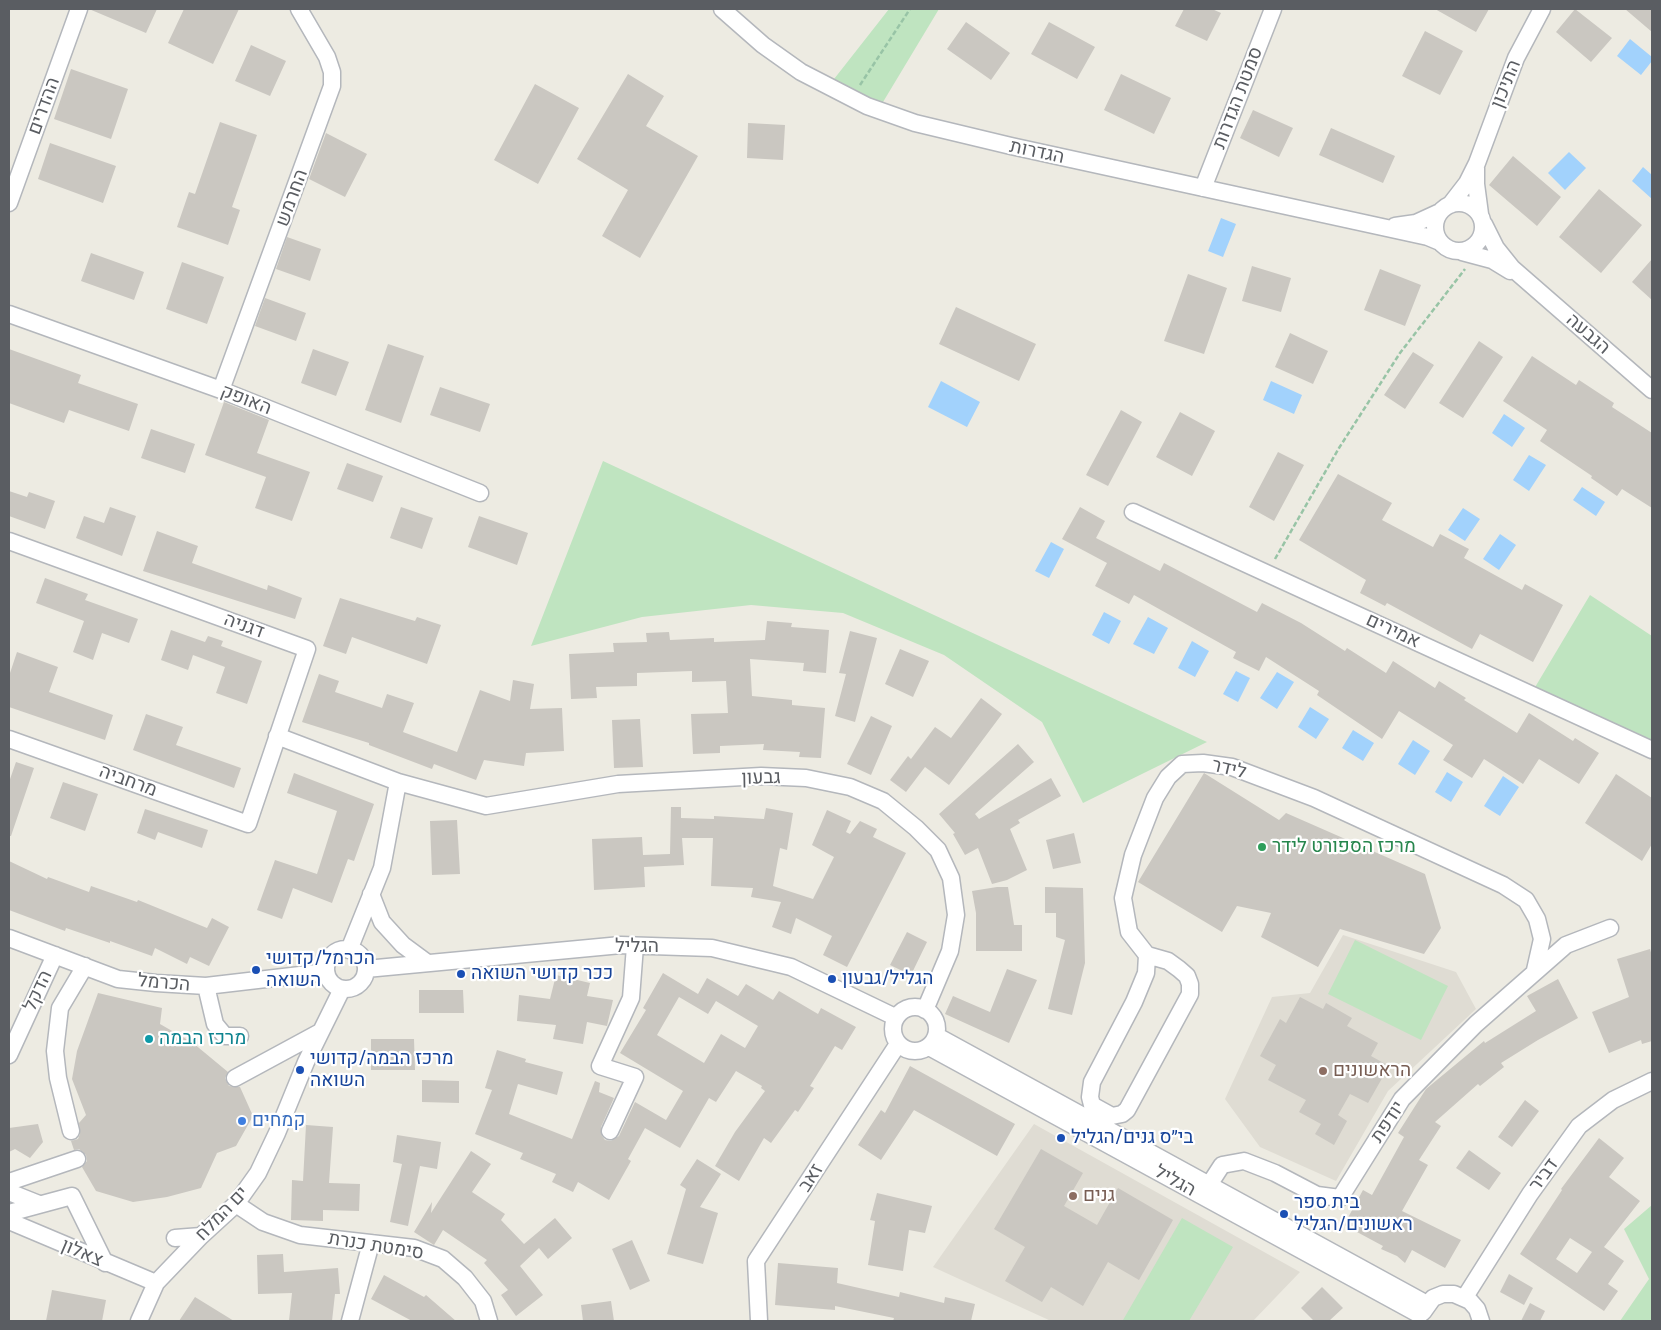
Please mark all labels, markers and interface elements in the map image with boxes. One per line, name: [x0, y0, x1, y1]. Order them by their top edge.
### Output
street label: סמטת הגדרות: [1208, 44, 1268, 152]
street label: התיכון: [1486, 57, 1526, 111]
street label: ההדרים: [23, 74, 65, 138]
street label: הגדרות: [1008, 135, 1066, 169]
street label: החרמש: [271, 166, 313, 230]
street label: הגבעה: [1561, 309, 1615, 359]
street label: האופק: [217, 380, 275, 420]
street label: דגניה: [221, 608, 267, 644]
street label: אמירים: [1362, 609, 1424, 653]
street label: לידר: [1210, 754, 1248, 784]
street label: מרחביה: [96, 760, 160, 802]
street label: גבעון: [741, 766, 781, 790]
place label: מרכז הספורט לידר: [1272, 836, 1416, 858]
marker: מרכז הספורט לידר: [1256, 841, 1268, 853]
street label: הגליל: [615, 936, 659, 958]
place label: הכרמל/קדושי השואה: [266, 948, 375, 992]
place label: ככר קדושי השואה: [471, 963, 613, 985]
marker: הכרמל/קדושי השואה: [250, 964, 262, 976]
street label: הדקל: [19, 967, 57, 1015]
marker: ככר קדושי השואה: [455, 968, 467, 980]
place label: הגליל/גבעון: [842, 968, 933, 990]
street label: הכרמל: [137, 969, 191, 997]
marker: הגליל/גבעון: [826, 973, 838, 985]
place label: מרכז הבמה: [159, 1028, 246, 1050]
marker: מרכז הבמה: [143, 1033, 155, 1045]
place label: מרכז הבמה/קדושי השואה: [310, 1048, 454, 1092]
place label: הראשונים: [1333, 1060, 1411, 1082]
marker: מרכז הבמה/קדושי השואה: [294, 1064, 306, 1076]
marker: הראשונים: [1317, 1065, 1329, 1077]
street label: יודפת: [1366, 1097, 1410, 1147]
place label: קמחים: [252, 1110, 305, 1132]
marker: קמחים: [236, 1115, 248, 1127]
place label: בי״ס גנים/הגליל: [1071, 1127, 1194, 1149]
marker: בי״ס גנים/הגליל: [1055, 1132, 1067, 1144]
street label: דביר: [1525, 1154, 1563, 1196]
street label: זאב: [794, 1160, 828, 1196]
street label: הגליל: [1150, 1160, 1200, 1202]
street label: ים המלח: [191, 1182, 253, 1246]
place label: גנים: [1083, 1185, 1115, 1207]
marker: גנים: [1067, 1190, 1079, 1202]
place label: בית ספר ראשונים/הגליל: [1294, 1192, 1413, 1236]
marker: בית ספר ראשונים/הגליל: [1278, 1208, 1290, 1220]
street label: סימטת כנרת: [327, 1227, 425, 1265]
street label: צאלון: [58, 1234, 106, 1272]

